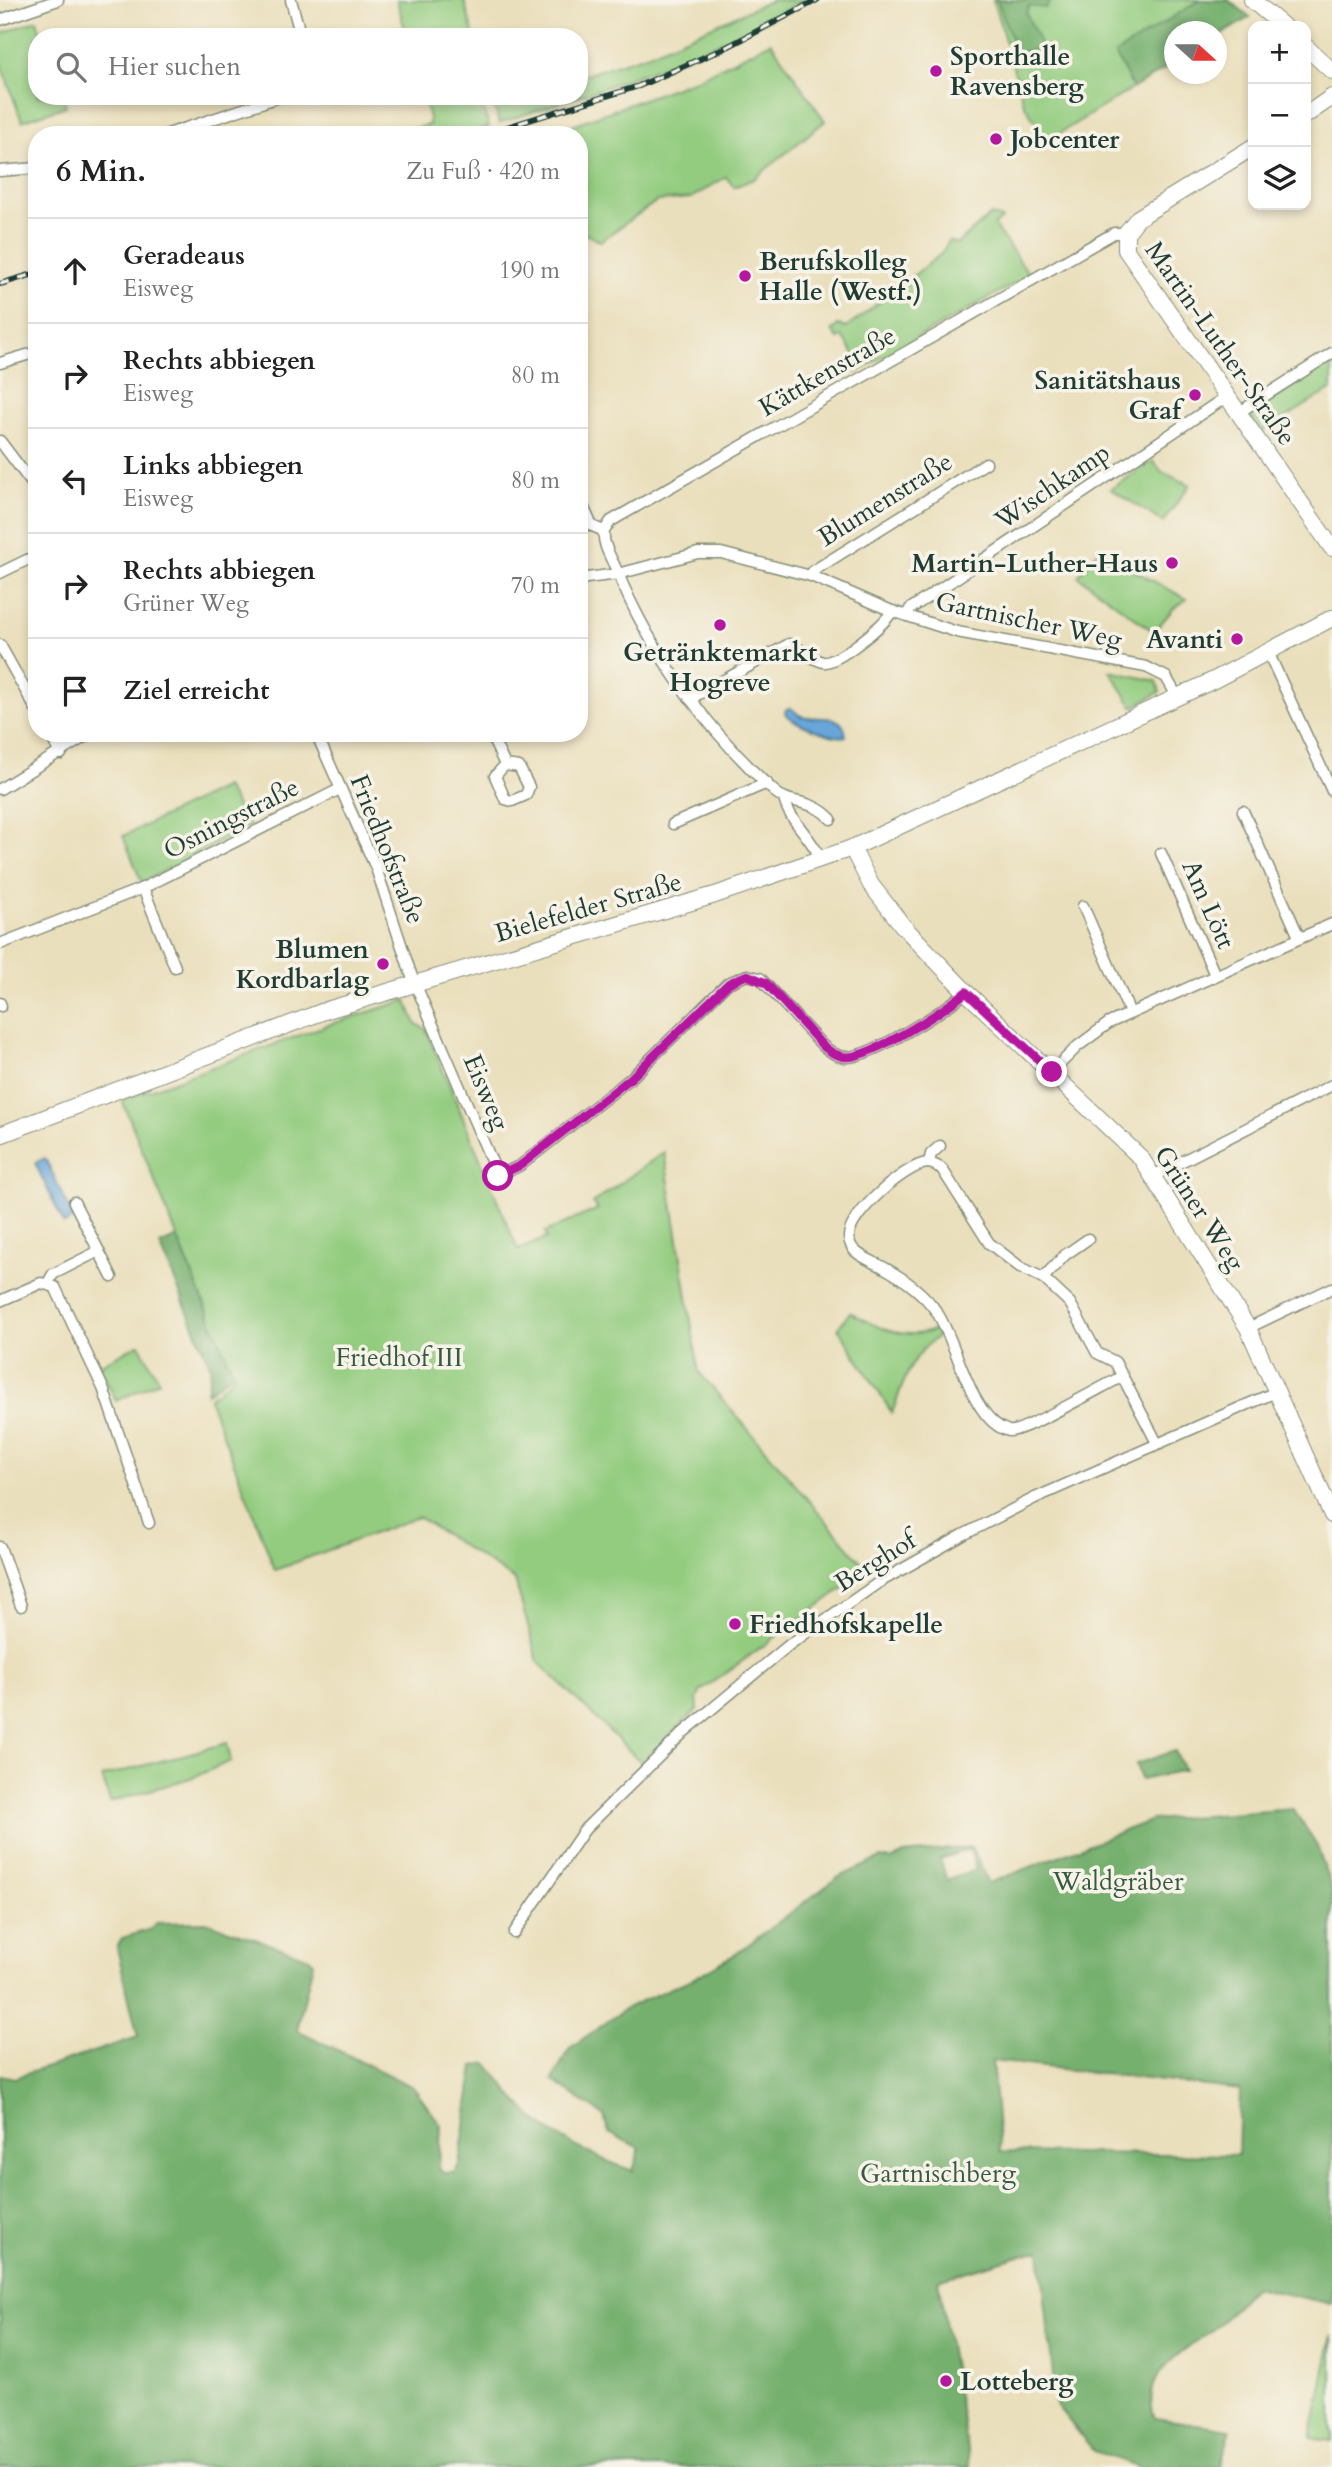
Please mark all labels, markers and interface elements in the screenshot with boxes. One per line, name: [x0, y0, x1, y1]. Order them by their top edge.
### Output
north arrow: [1164, 21, 1227, 84]
map controls: [1248, 21, 1311, 210]
button: +: [1248, 21, 1311, 84]
search box: [28, 28, 588, 105]
place label: Sporthalle Ravensberg: [950, 39, 1084, 104]
icon: search: [52, 48, 90, 86]
text: Hier suchen: [108, 49, 241, 84]
marker: Sporthalle Ravensberg: [928, 63, 944, 79]
button: −: [1248, 84, 1311, 147]
place label: Jobcenter: [1006, 122, 1120, 157]
marker: Jobcenter: [988, 131, 1004, 147]
button: layers: [1248, 147, 1311, 210]
text: 6 Min.: [56, 151, 146, 192]
text: Zu Fuß · 420 m: [406, 156, 560, 187]
street label: Martin-Luther-Straße: [1137, 234, 1304, 452]
text: Geradeaus: [123, 238, 245, 273]
place label: Berufskolleg Halle (Westf.): [759, 244, 922, 309]
icon: ahead: [56, 252, 94, 290]
text: 190 m: [499, 255, 560, 286]
marker: Berufskolleg Halle (Westf.): [737, 268, 753, 284]
text: Eisweg: [123, 273, 193, 304]
street label: Kättkenstraße: [752, 318, 902, 425]
text: Rechts abbiegen: [123, 343, 315, 378]
icon: right: [56, 357, 94, 395]
text: 80 m: [511, 360, 560, 391]
place label: Sanitätshaus Graf: [1034, 363, 1185, 428]
text: Eisweg: [123, 378, 193, 409]
marker: Sanitätshaus Graf: [1187, 387, 1203, 403]
street label: Wischkamp: [987, 435, 1117, 538]
street label: Blumenstraße: [812, 444, 959, 555]
text: Links abbiegen: [123, 448, 303, 483]
icon: left: [56, 462, 94, 500]
text: 80 m: [511, 465, 560, 496]
text: Eisweg: [123, 483, 193, 514]
place label: Martin-Luther-Haus: [911, 546, 1158, 581]
text: Rechts abbiegen: [123, 553, 315, 588]
marker: Martin-Luther-Haus: [1164, 555, 1180, 571]
icon: right: [56, 567, 94, 605]
text: 70 m: [511, 570, 560, 601]
street label: Gartnischer Weg: [932, 584, 1126, 657]
text: Grüner Weg: [123, 588, 249, 619]
marker: Getränktemarkt Hogreve: [712, 617, 728, 633]
place label: Avanti: [1146, 622, 1223, 657]
marker: Avanti: [1229, 631, 1245, 647]
place label: Getränktemarkt Hogreve: [623, 635, 817, 700]
icon: arrive: [56, 672, 94, 710]
text: Ziel erreicht: [123, 673, 269, 708]
street label: Osningstraße: [158, 769, 305, 868]
street label: Friedhofstraße: [342, 769, 433, 929]
street label: Am Lött: [1174, 854, 1244, 954]
street label: Bielefelder Straße: [491, 864, 686, 951]
place label: Blumen Kordbarlag: [236, 932, 369, 997]
marker: Blumen Kordbarlag: [375, 956, 391, 972]
street label: Eisweg: [455, 1049, 518, 1136]
route end: [1036, 1056, 1067, 1087]
street label: Grüner Weg: [1146, 1139, 1253, 1278]
route start: [482, 1160, 513, 1191]
park label: Friedhof III: [335, 1340, 463, 1375]
street label: Berghof: [828, 1521, 926, 1600]
place label: Friedhofskapelle: [749, 1607, 943, 1642]
marker: Friedhofskapelle: [727, 1616, 743, 1632]
park label: Waldgräber: [1051, 1864, 1184, 1899]
park label: Gartnischberg: [860, 2156, 1017, 2191]
place label: Lotteberg: [960, 2364, 1074, 2399]
marker: Lotteberg: [938, 2373, 954, 2389]

